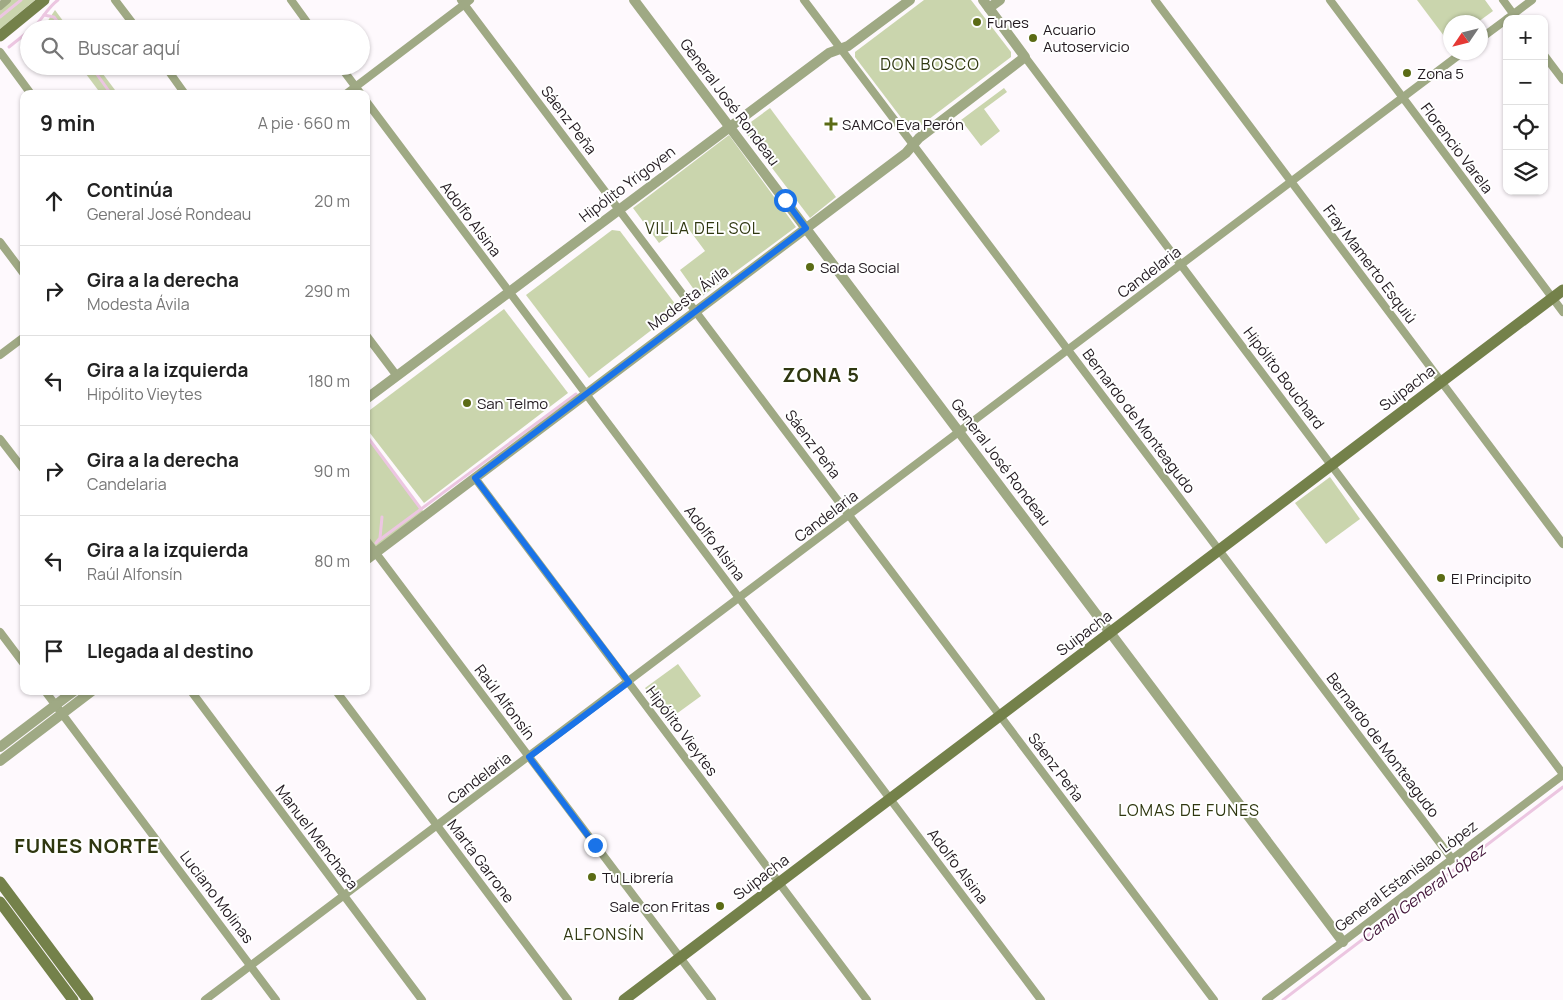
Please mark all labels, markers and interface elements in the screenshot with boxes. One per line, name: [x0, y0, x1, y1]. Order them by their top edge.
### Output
place label: Funes: [987, 12, 1029, 33]
north arrow: [1443, 15, 1488, 60]
map controls: [1503, 15, 1548, 195]
button: +: [1503, 15, 1548, 60]
marker: Funes: [971, 16, 983, 28]
place label: Acuario Autoservicio: [1043, 19, 1130, 57]
search box: [20, 20, 370, 75]
marker: Acuario Autoservicio: [1027, 32, 1039, 44]
icon: search: [38, 34, 66, 62]
street label: General José Rondeau: [675, 34, 785, 170]
text: Buscar aquí: [78, 35, 180, 61]
district label: DON BOSCO: [880, 53, 980, 75]
button: −: [1503, 60, 1548, 105]
place label: Zona 5: [1417, 63, 1464, 84]
marker: Zona 5: [1401, 67, 1413, 79]
street label: Sáenz Peña: [536, 81, 602, 159]
street label: Florencio Varela: [1416, 98, 1498, 198]
button: locate: [1503, 105, 1548, 150]
text: 9 min: [40, 109, 95, 137]
text: A pie · 660 m: [258, 112, 350, 134]
place label: SAMCo Eva Perón: [842, 114, 964, 135]
marker: SAMCo Eva Perón: [824, 117, 838, 131]
street label: Hipólito Yrigoyen: [575, 141, 679, 227]
button: layers: [1503, 150, 1548, 195]
text: Continúa: [87, 177, 173, 203]
street label: Adolfo Alsina: [436, 177, 506, 261]
icon: ahead: [40, 187, 68, 215]
route start: [774, 189, 797, 212]
text: 20 m: [314, 190, 350, 212]
street label: Fray Mamerto Esquiú: [1318, 200, 1422, 328]
text: General José Rondeau: [87, 203, 251, 225]
district label: VILLA DEL SOL: [645, 217, 761, 239]
street label: Candelaria: [1113, 241, 1185, 303]
place label: Soda Social: [820, 257, 900, 278]
street label: Modesta Ávila: [643, 261, 733, 335]
marker: Soda Social: [804, 261, 816, 273]
text: Gira a la derecha: [87, 267, 239, 293]
icon: right: [40, 277, 68, 305]
text: 290 m: [304, 280, 350, 302]
text: Modesta Ávila: [87, 293, 190, 315]
street label: Hipólito Bouchard: [1239, 323, 1329, 433]
street label: Bernardo de Monteagudo: [1078, 344, 1200, 498]
text: Gira a la izquierda: [87, 357, 248, 383]
street label: Suipacha: [1375, 360, 1439, 416]
district label: ZONA 5: [782, 361, 860, 388]
icon: left: [40, 367, 68, 395]
text: 180 m: [308, 370, 350, 392]
text: Hipólito Vieytes: [87, 383, 202, 405]
place label: San Telmo: [477, 393, 548, 414]
street label: General José Rondeau: [946, 394, 1056, 530]
marker: San Telmo: [461, 397, 473, 409]
street label: Sáenz Peña: [780, 405, 846, 483]
text: Gira a la derecha: [87, 447, 239, 473]
icon: right: [40, 457, 68, 485]
text: 90 m: [314, 460, 350, 482]
text: Candelaria: [87, 473, 167, 495]
street label: Candelaria: [790, 485, 862, 547]
street label: Adolfo Alsina: [680, 501, 750, 585]
text: Gira a la izquierda: [87, 537, 248, 563]
icon: left: [40, 547, 68, 575]
text: 80 m: [314, 550, 350, 572]
text: Raúl Alfonsín: [87, 563, 182, 585]
place label: El Principito: [1451, 568, 1532, 589]
marker: El Principito: [1435, 572, 1447, 584]
street label: Suipacha: [1052, 605, 1116, 661]
icon: arrive: [40, 637, 68, 665]
text: Llegada al destino: [87, 638, 254, 664]
street label: Raúl Alfonsín: [470, 660, 540, 744]
street label: Bernardo de Monteagudo: [1322, 668, 1444, 822]
street label: Hipólito Vieytes: [641, 682, 723, 780]
street label: Sáenz Peña: [1023, 728, 1089, 806]
street label: Candelaria: [443, 747, 515, 809]
street label: Manuel Menchaca: [271, 780, 363, 894]
district label: LOMAS DE FUNES: [1118, 799, 1260, 821]
street label: Marta Garrone: [443, 815, 520, 907]
street label: General Estanislao López: [1330, 815, 1482, 937]
street label: Adolfo Alsina: [923, 824, 993, 908]
district label: FUNES NORTE: [14, 832, 160, 859]
route end: [584, 834, 607, 857]
water label: Canal General López: [1356, 838, 1491, 947]
street label: Luciano Molinas: [175, 846, 259, 948]
street label: Suipacha: [729, 849, 793, 905]
place label: Tu Librería: [602, 867, 673, 888]
marker: Tu Librería: [586, 871, 598, 883]
place label: Sale con Fritas: [610, 896, 710, 917]
marker: Sale con Fritas: [714, 900, 726, 912]
district label: ALFONSÍN: [563, 923, 645, 945]

